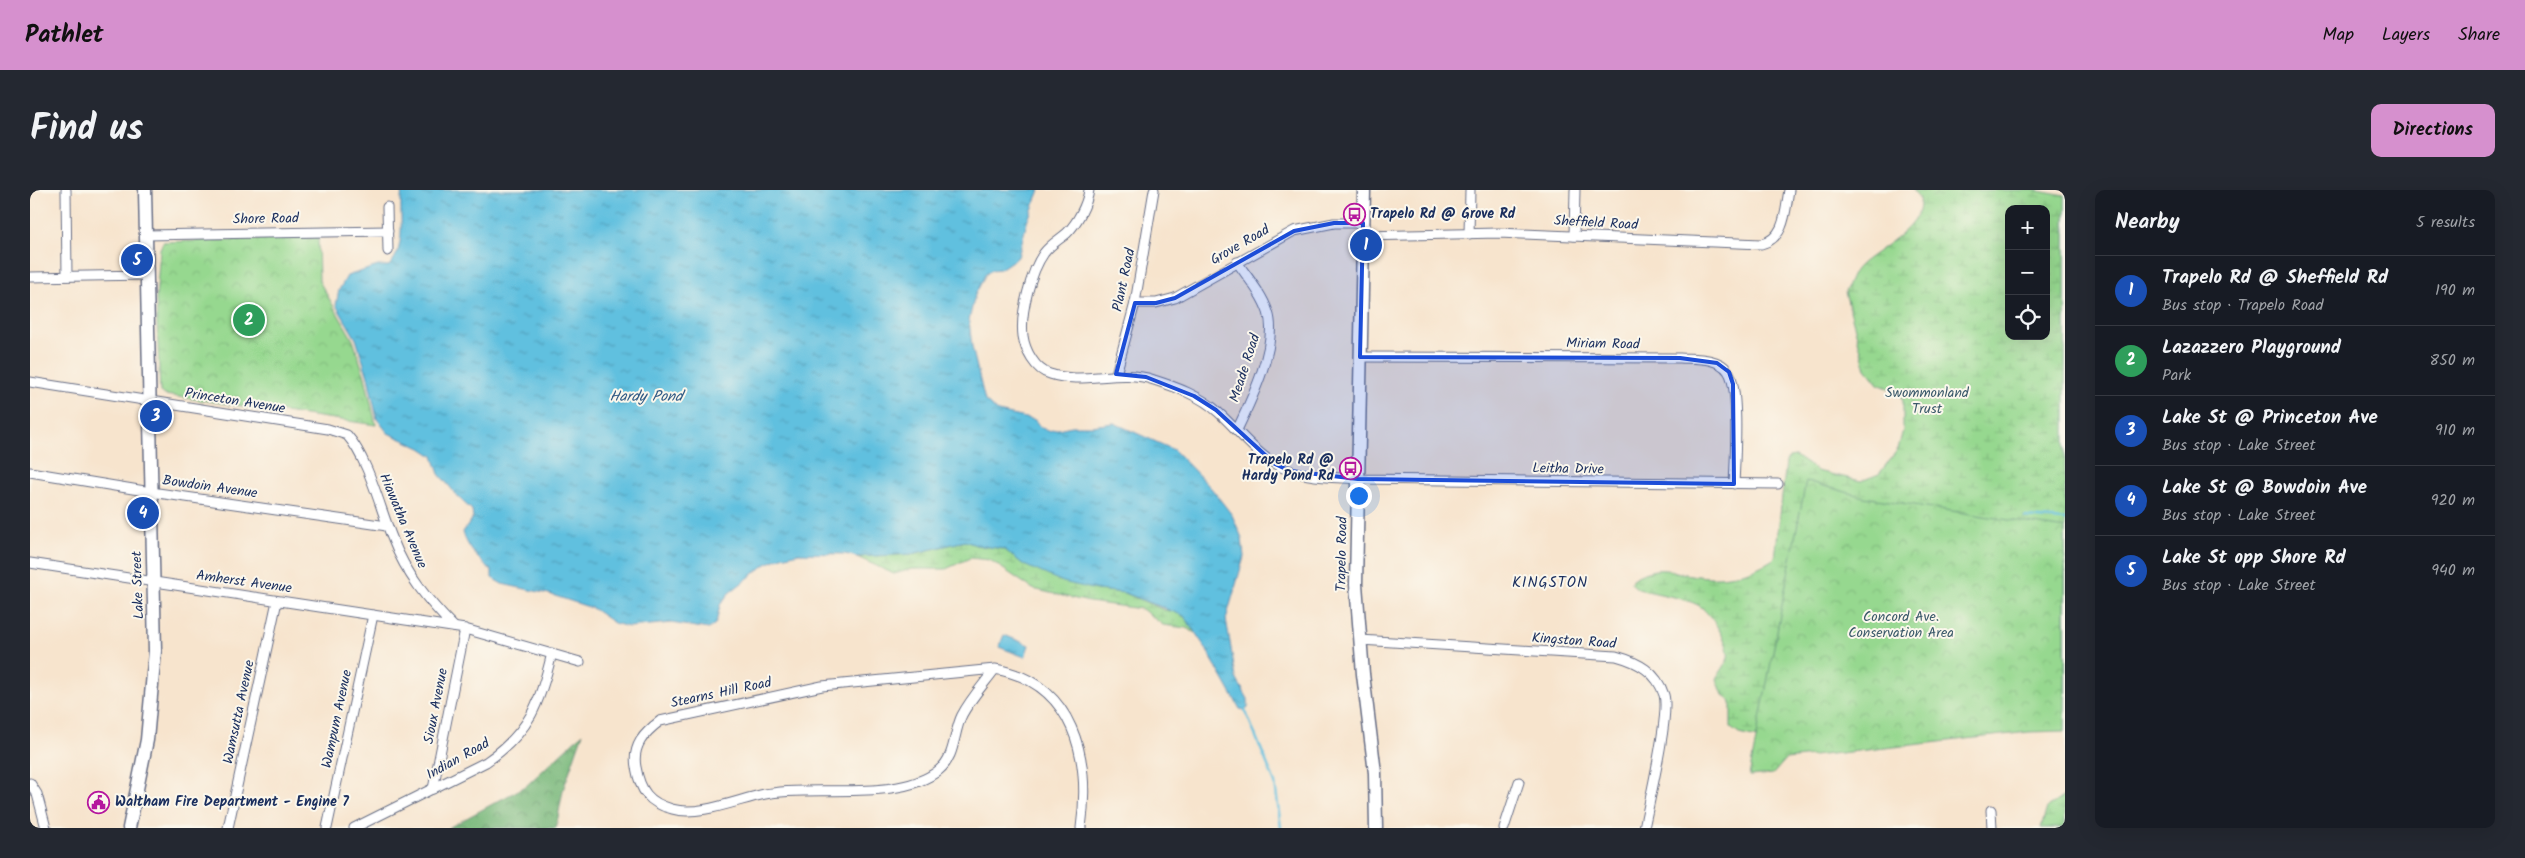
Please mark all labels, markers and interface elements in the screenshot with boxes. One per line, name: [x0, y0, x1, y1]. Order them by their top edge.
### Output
text: Pathlet: [25, 16, 104, 55]
text: Map: [2323, 21, 2354, 50]
text: Layers: [2382, 21, 2430, 50]
text: Share: [2458, 21, 2500, 50]
text: Find us: [30, 102, 143, 158]
button: Directions: [2371, 104, 2495, 157]
bus stop icon: Trapelo Rd @ Grove Rd: [1342, 202, 1366, 226]
place label: Trapelo Rd @ Grove Rd: [1370, 203, 1516, 225]
map controls: [2005, 205, 2050, 340]
button: +: [2005, 205, 2050, 250]
text: Nearby: [2115, 206, 2180, 239]
street label: Shore Road: [233, 207, 300, 231]
street label: Sheffield Road: [1553, 210, 1640, 236]
text: 5 results: [2416, 210, 2475, 235]
street label: Grove Road: [1206, 219, 1275, 271]
pin: 1: [1350, 226, 1382, 264]
pin: 5: [121, 241, 153, 279]
street label: Plant Road: [1107, 245, 1142, 314]
button: −: [2005, 250, 2050, 295]
text: Trapelo Rd @ Sheffield Rd: [2162, 263, 2388, 293]
text: 1: [2129, 278, 2133, 303]
text: 190 m: [2435, 278, 2475, 303]
text: Bus stop · Trapelo Road: [2162, 293, 2324, 318]
button: locate: [2005, 295, 2050, 340]
pin: 2: [233, 301, 265, 339]
street label: Meade Road: [1224, 330, 1267, 405]
street label: Miriam Road: [1566, 332, 1641, 356]
text: Lazazzero Playground: [2162, 333, 2341, 363]
text: 2: [2126, 348, 2136, 373]
text: 850 m: [2430, 348, 2475, 373]
text: Park: [2162, 363, 2191, 388]
street label: Princeton Avenue: [183, 382, 288, 420]
park label: Swommonland Trust: [1885, 382, 1970, 420]
water label: Hardy Pond: [609, 385, 686, 409]
pin: 3: [140, 397, 172, 435]
text: Lake St @ Princeton Ave: [2162, 403, 2378, 433]
text: 3: [2127, 418, 2135, 443]
text: 910 m: [2435, 418, 2475, 443]
text: Bus stop · Lake Street: [2162, 433, 2316, 458]
place label: Trapelo Rd @ Hardy Pond Rd: [1242, 449, 1334, 487]
bus stop icon: Trapelo Rd @ Hardy Pond Rd: [1338, 456, 1362, 480]
street label: Leitha Drive: [1532, 457, 1605, 481]
street label: Bowdoin Avenue: [161, 469, 260, 505]
street label: Hiawatha Avenue: [373, 470, 433, 573]
text: Lake St @ Bowdoin Ave: [2162, 473, 2367, 503]
your location: [1346, 483, 1372, 509]
text: 4: [2127, 488, 2135, 513]
text: 920 m: [2431, 488, 2475, 513]
pin: 4: [127, 494, 159, 532]
text: Bus stop · Lake Street: [2162, 503, 2316, 528]
street label: Trapelo Road: [1330, 515, 1354, 592]
text: Lake St opp Shore Rd: [2162, 543, 2346, 573]
street label: Lake Street: [126, 550, 150, 619]
text: 5: [2127, 558, 2135, 583]
text: 940 m: [2431, 558, 2475, 583]
street label: Amherst Avenue: [195, 564, 294, 600]
district label: KINGSTON: [1512, 571, 1588, 595]
text: Bus stop · Lake Street: [2162, 573, 2316, 598]
park label: Concord Ave. Conservation Area: [1848, 606, 1954, 644]
street label: Kingston Road: [1531, 627, 1618, 655]
street label: Wamsutta Avenue: [217, 657, 261, 766]
street label: Sioux Avenue: [418, 666, 454, 746]
street label: Wampum Avenue: [316, 667, 358, 770]
street label: Stearns Hill Road: [669, 671, 774, 714]
street label: Indian Road: [422, 732, 495, 786]
public building icon: Waltham Fire Department - Engine 7: [87, 790, 111, 814]
place label: Waltham Fire Department - Engine 7: [115, 791, 349, 813]

